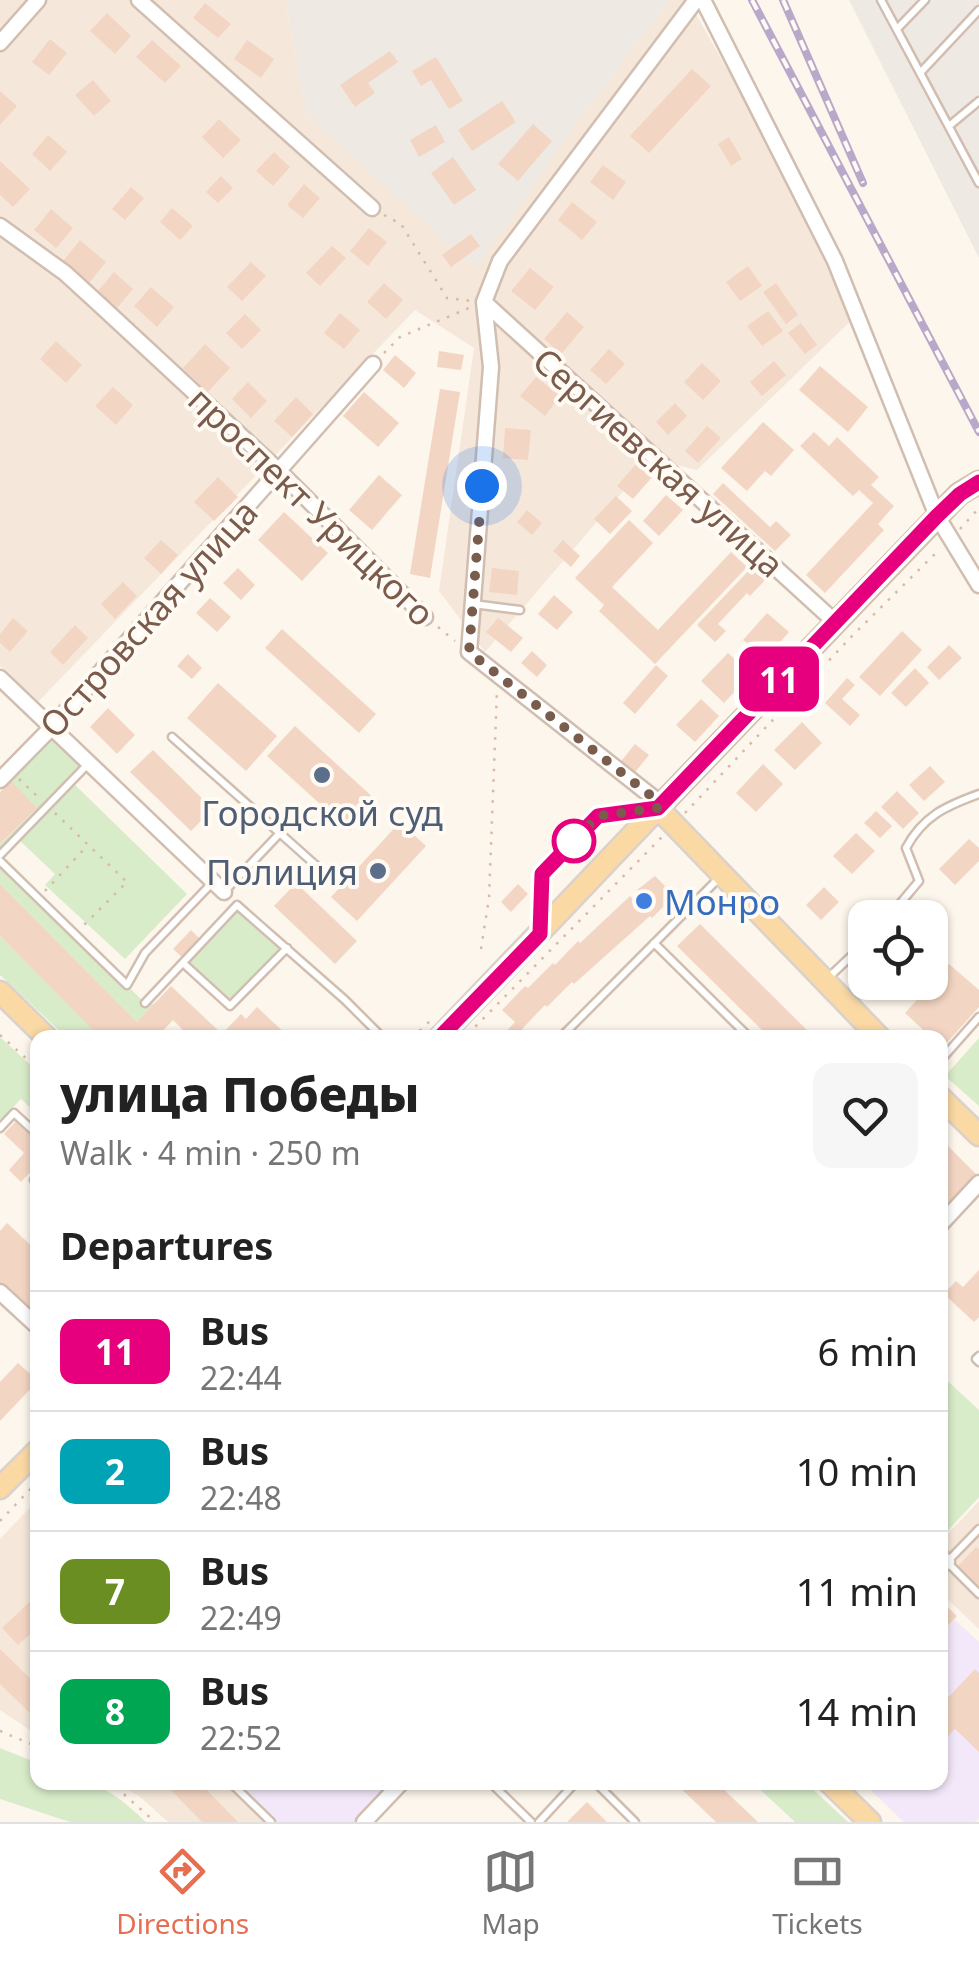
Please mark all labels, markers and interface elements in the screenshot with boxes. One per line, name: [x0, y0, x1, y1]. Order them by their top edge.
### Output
street label: Сергиевская улица: [524, 337, 794, 587]
street label: проспект Урицкого: [179, 376, 445, 636]
your location: [457, 461, 507, 511]
street label: Островская улица: [28, 489, 268, 747]
line badge: 11: [734, 646, 824, 712]
text: 11: [759, 656, 799, 703]
marker: Городской суд: [311, 764, 333, 786]
place label: Городской суд: [201, 789, 443, 836]
unlabelled marker: [553, 820, 595, 862]
place label: Полиция: [206, 848, 358, 895]
marker: Полиция: [367, 860, 389, 882]
place label: Монро: [664, 878, 780, 925]
marker: Монро: [633, 890, 655, 912]
map controls: [848, 900, 948, 1000]
button: locate: [848, 900, 948, 1000]
text: улица Победы: [60, 1061, 420, 1126]
button: heart: [813, 1063, 918, 1168]
text: Walk · 4 min · 250 m: [60, 1131, 361, 1174]
text: Departures: [60, 1219, 273, 1271]
text: Bus: [200, 1304, 269, 1356]
text: 6 min: [818, 1325, 918, 1377]
text: 11: [95, 1328, 135, 1375]
text: 22:44: [200, 1356, 282, 1399]
text: Bus: [200, 1424, 269, 1476]
text: 10 min: [796, 1445, 918, 1497]
text: 2: [105, 1448, 125, 1495]
text: 22:48: [200, 1476, 282, 1519]
text: Bus: [200, 1544, 269, 1596]
text: 11 min: [796, 1565, 918, 1617]
text: 7: [105, 1568, 125, 1615]
text: 22:49: [200, 1596, 282, 1639]
text: Bus: [200, 1664, 269, 1716]
text: 14 min: [796, 1685, 918, 1737]
text: 8: [105, 1688, 125, 1735]
text: 22:52: [200, 1716, 282, 1759]
tab: Directions: [116, 1844, 249, 1942]
tab: Map: [482, 1844, 540, 1942]
tab: Tickets: [772, 1844, 863, 1942]

